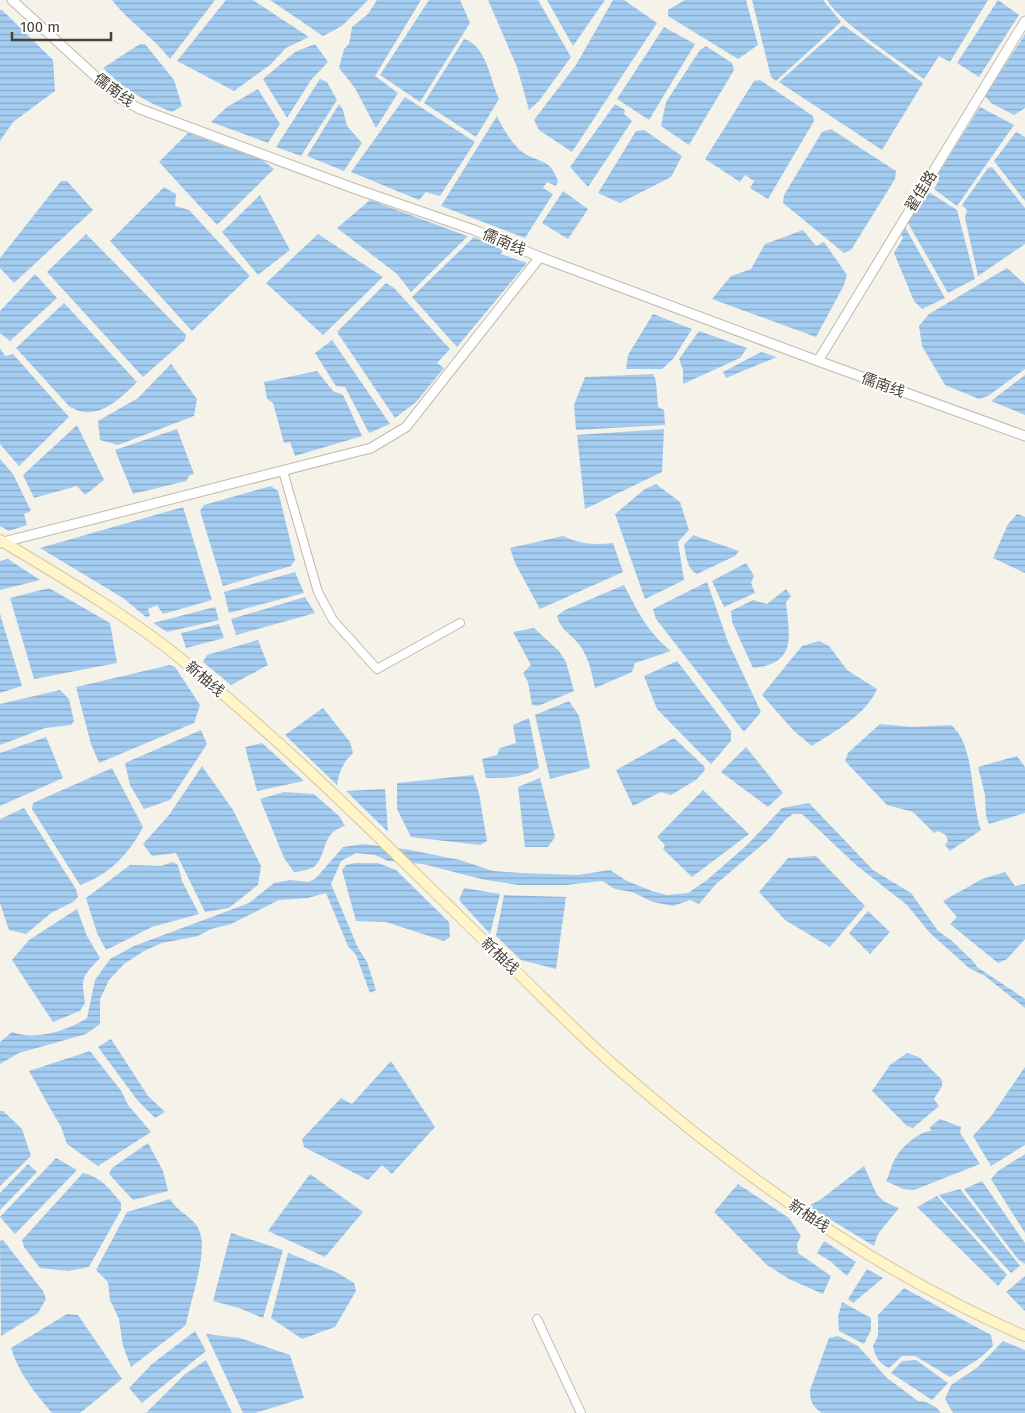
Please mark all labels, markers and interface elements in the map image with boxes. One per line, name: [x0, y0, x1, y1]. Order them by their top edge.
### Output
scale bar: [12, 10, 111, 42]
text: 100 m: [20, 18, 60, 36]
street label: 儒南线: [91, 69, 137, 111]
street label: 翟佳路: [901, 167, 941, 215]
street label: 儒南线: [480, 225, 528, 259]
street label: 儒南线: [859, 369, 907, 401]
street label: 新柚线: [182, 658, 228, 700]
street label: 新柚线: [478, 934, 522, 978]
street label: 新柚线: [785, 1196, 833, 1236]

